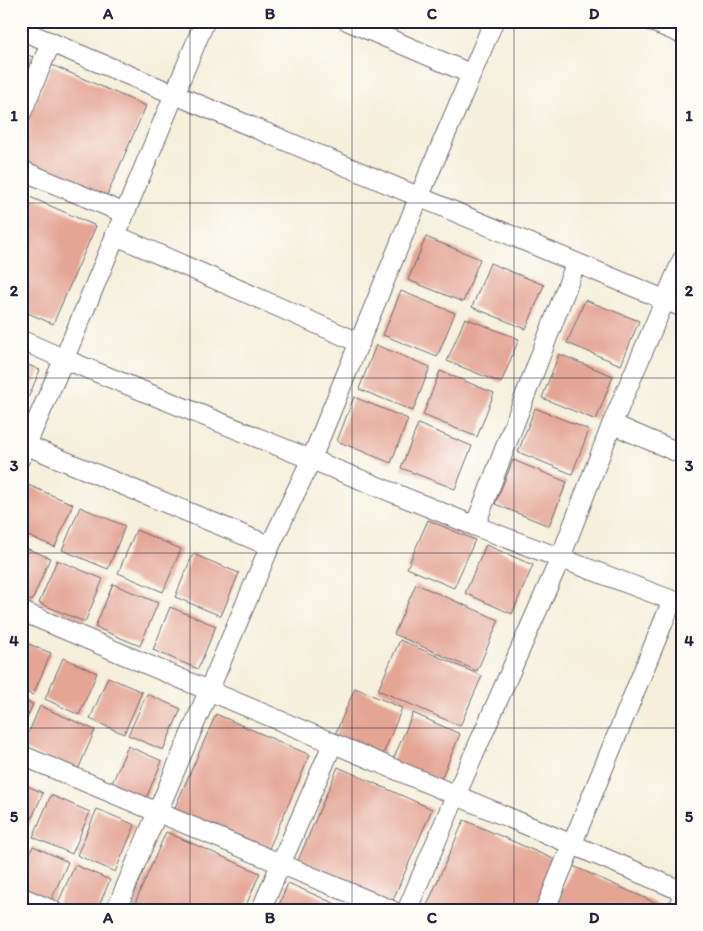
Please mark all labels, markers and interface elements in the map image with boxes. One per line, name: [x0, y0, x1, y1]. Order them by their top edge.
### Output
text: A: [102, 4, 114, 23]
text: B: [265, 4, 276, 23]
text: C: [427, 4, 438, 23]
text: D: [589, 4, 600, 23]
text: 1: [10, 106, 18, 125]
text: 1: [685, 106, 693, 125]
text: 2: [10, 281, 19, 300]
text: 2: [685, 281, 694, 300]
text: 3: [10, 456, 19, 475]
text: 3: [685, 456, 694, 475]
text: 4: [9, 631, 19, 650]
text: 4: [684, 631, 694, 650]
text: 5: [10, 807, 19, 826]
text: 5: [685, 807, 694, 826]
text: A: [102, 908, 114, 927]
text: B: [265, 908, 276, 927]
text: C: [427, 908, 438, 927]
text: D: [589, 908, 600, 927]

